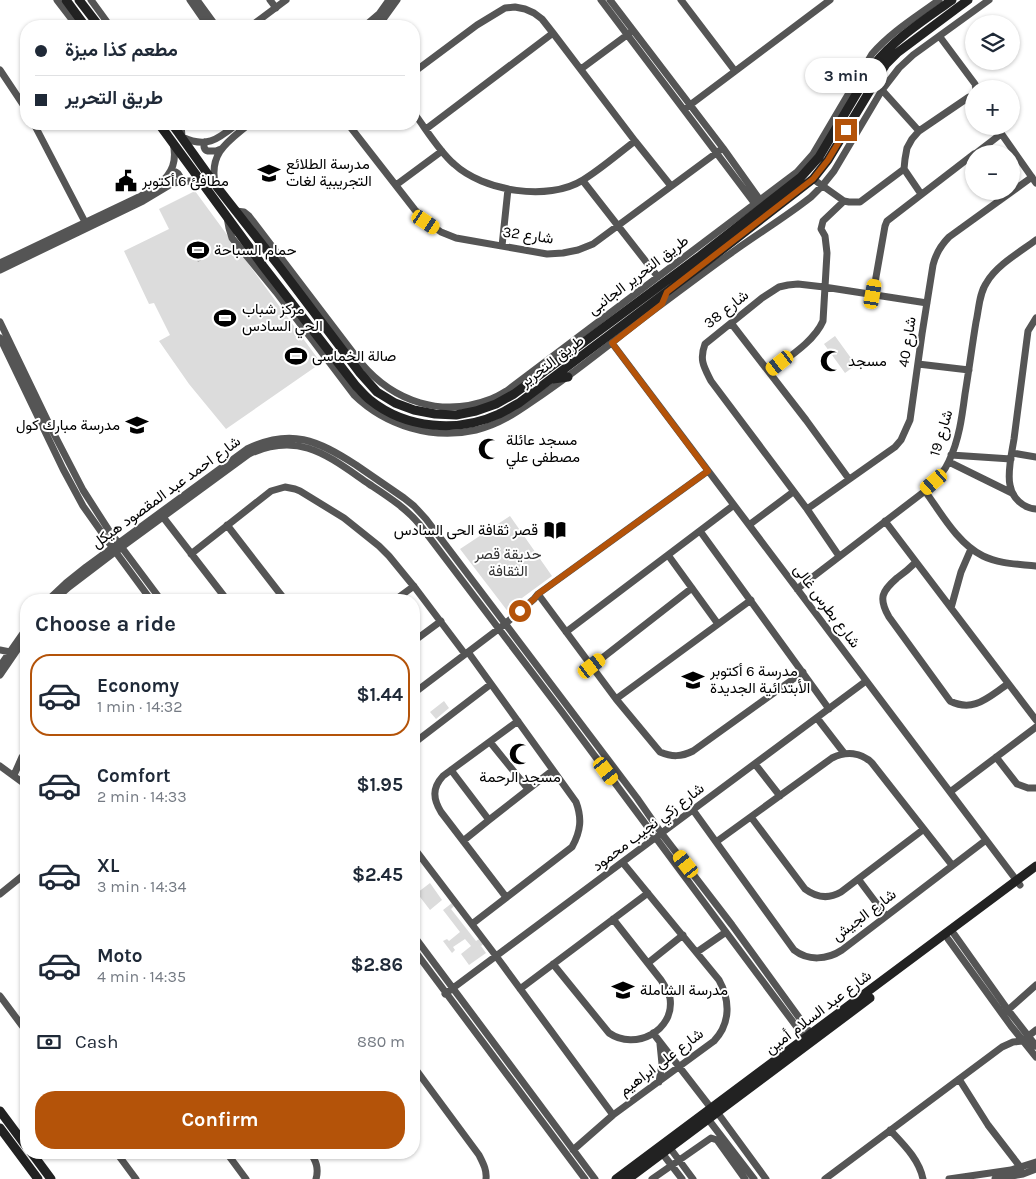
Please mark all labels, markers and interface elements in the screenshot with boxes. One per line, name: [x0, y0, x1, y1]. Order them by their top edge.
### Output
map controls: [965, 15, 1020, 200]
button: layers: [965, 15, 1020, 70]
text: مطعم كذا ميزة: [65, 39, 178, 61]
callout: 3 min: [805, 58, 887, 92]
text: 3 min: [824, 66, 868, 85]
button: +: [965, 80, 1020, 135]
text: طريق التحرير: [65, 87, 163, 109]
route end: [835, 119, 857, 141]
button: −: [965, 145, 1020, 200]
place label: مدرسة الطلائع التجريبية لغات: [286, 155, 372, 190]
school or university icon: مدرسة الطلائع التجريبية لغات: [256, 160, 282, 186]
public building icon: مطافئ 6 أكتوبر: [113, 168, 139, 194]
place label: مطافئ 6 أكتوبر: [141, 172, 229, 191]
car: [409, 207, 442, 237]
street label: شارع 32: [501, 223, 555, 249]
street label: طريق التحرير الجانبى: [584, 231, 693, 320]
sports icon: حمام السباحة: [185, 237, 211, 263]
place label: حمام السباحة: [214, 241, 296, 260]
car: [863, 278, 882, 310]
street label: شارع 38: [700, 286, 753, 334]
place label: مركز شباب الحي السادس: [242, 300, 323, 339]
sports icon: مركز شباب الحي السادس: [212, 305, 238, 331]
street label: شارع 40: [894, 315, 922, 369]
street label: طريق التحرير: [516, 331, 588, 392]
sports icon: صالة الخماسى: [283, 343, 309, 369]
place label: صالة الخماسى: [312, 347, 396, 366]
car: [763, 348, 796, 378]
mosque icon: مسجد: [818, 348, 844, 374]
place label: مسجد: [848, 352, 887, 370]
street label: شارع 19: [925, 408, 958, 459]
school or university icon: مدرسة مبارك كول: [124, 412, 150, 438]
place label: مدرسة مبارك كول: [16, 416, 120, 434]
place label: مسجد عائلة مصطفى علي: [506, 431, 580, 470]
street label: شارع احمد عبد المقصود هيكل: [88, 432, 245, 554]
mosque icon: مسجد عائلة مصطفى علي: [476, 436, 502, 462]
car: [917, 466, 950, 498]
library icon: قصر ثقافة الحى السادس: [542, 517, 568, 543]
place label: قصر ثقافة الحى السادس: [394, 521, 538, 540]
park label: حديقة قصر الثقافة: [473, 545, 542, 580]
street label: شارع بطرس غالى: [788, 561, 864, 653]
route start: [509, 600, 531, 622]
text: Choose a ride: [35, 611, 176, 637]
car: [575, 651, 608, 681]
place label: مدرسة 6 أكتوبر الأبتدائية الجديدة: [709, 662, 810, 697]
school or university icon: مدرسة 6 أكتوبر الأبتدائية الجديدة: [680, 667, 706, 693]
icon: car: [37, 673, 82, 718]
text: Economy: [97, 675, 179, 697]
text: $1.44: [356, 684, 403, 706]
text: 1 min · 14:32: [97, 697, 183, 716]
mosque icon: مسجد الرحمة: [507, 741, 533, 767]
car: [590, 755, 621, 787]
icon: car: [37, 763, 82, 808]
text: Comfort: [97, 765, 171, 787]
place label: مسجد الرحمة: [479, 768, 561, 786]
text: $1.95: [356, 774, 403, 796]
street label: شارع زكي نجيب محمود: [588, 779, 710, 878]
text: 2 min · 14:33: [97, 787, 187, 806]
car: [670, 848, 701, 880]
icon: car: [37, 853, 82, 898]
text: XL: [97, 855, 119, 877]
text: $2.45: [352, 864, 403, 886]
text: 3 min · 14:34: [97, 877, 186, 896]
street label: شارع الجيش: [828, 885, 901, 947]
icon: car: [37, 943, 82, 988]
text: Moto: [97, 945, 143, 967]
text: $2.86: [351, 954, 403, 976]
street label: شارع عبد السلام أمين: [761, 966, 876, 1059]
text: 4 min · 14:35: [97, 967, 186, 986]
school or university icon: مدرسة الشاملة: [610, 977, 636, 1003]
place label: مدرسة الشاملة: [640, 981, 728, 999]
street label: شارع على ابراهيم: [615, 1024, 708, 1101]
icon: cash: [35, 1028, 63, 1056]
text: Cash: [75, 1031, 119, 1053]
text: 880 m: [357, 1032, 405, 1051]
button: Confirm: [35, 1091, 405, 1149]

